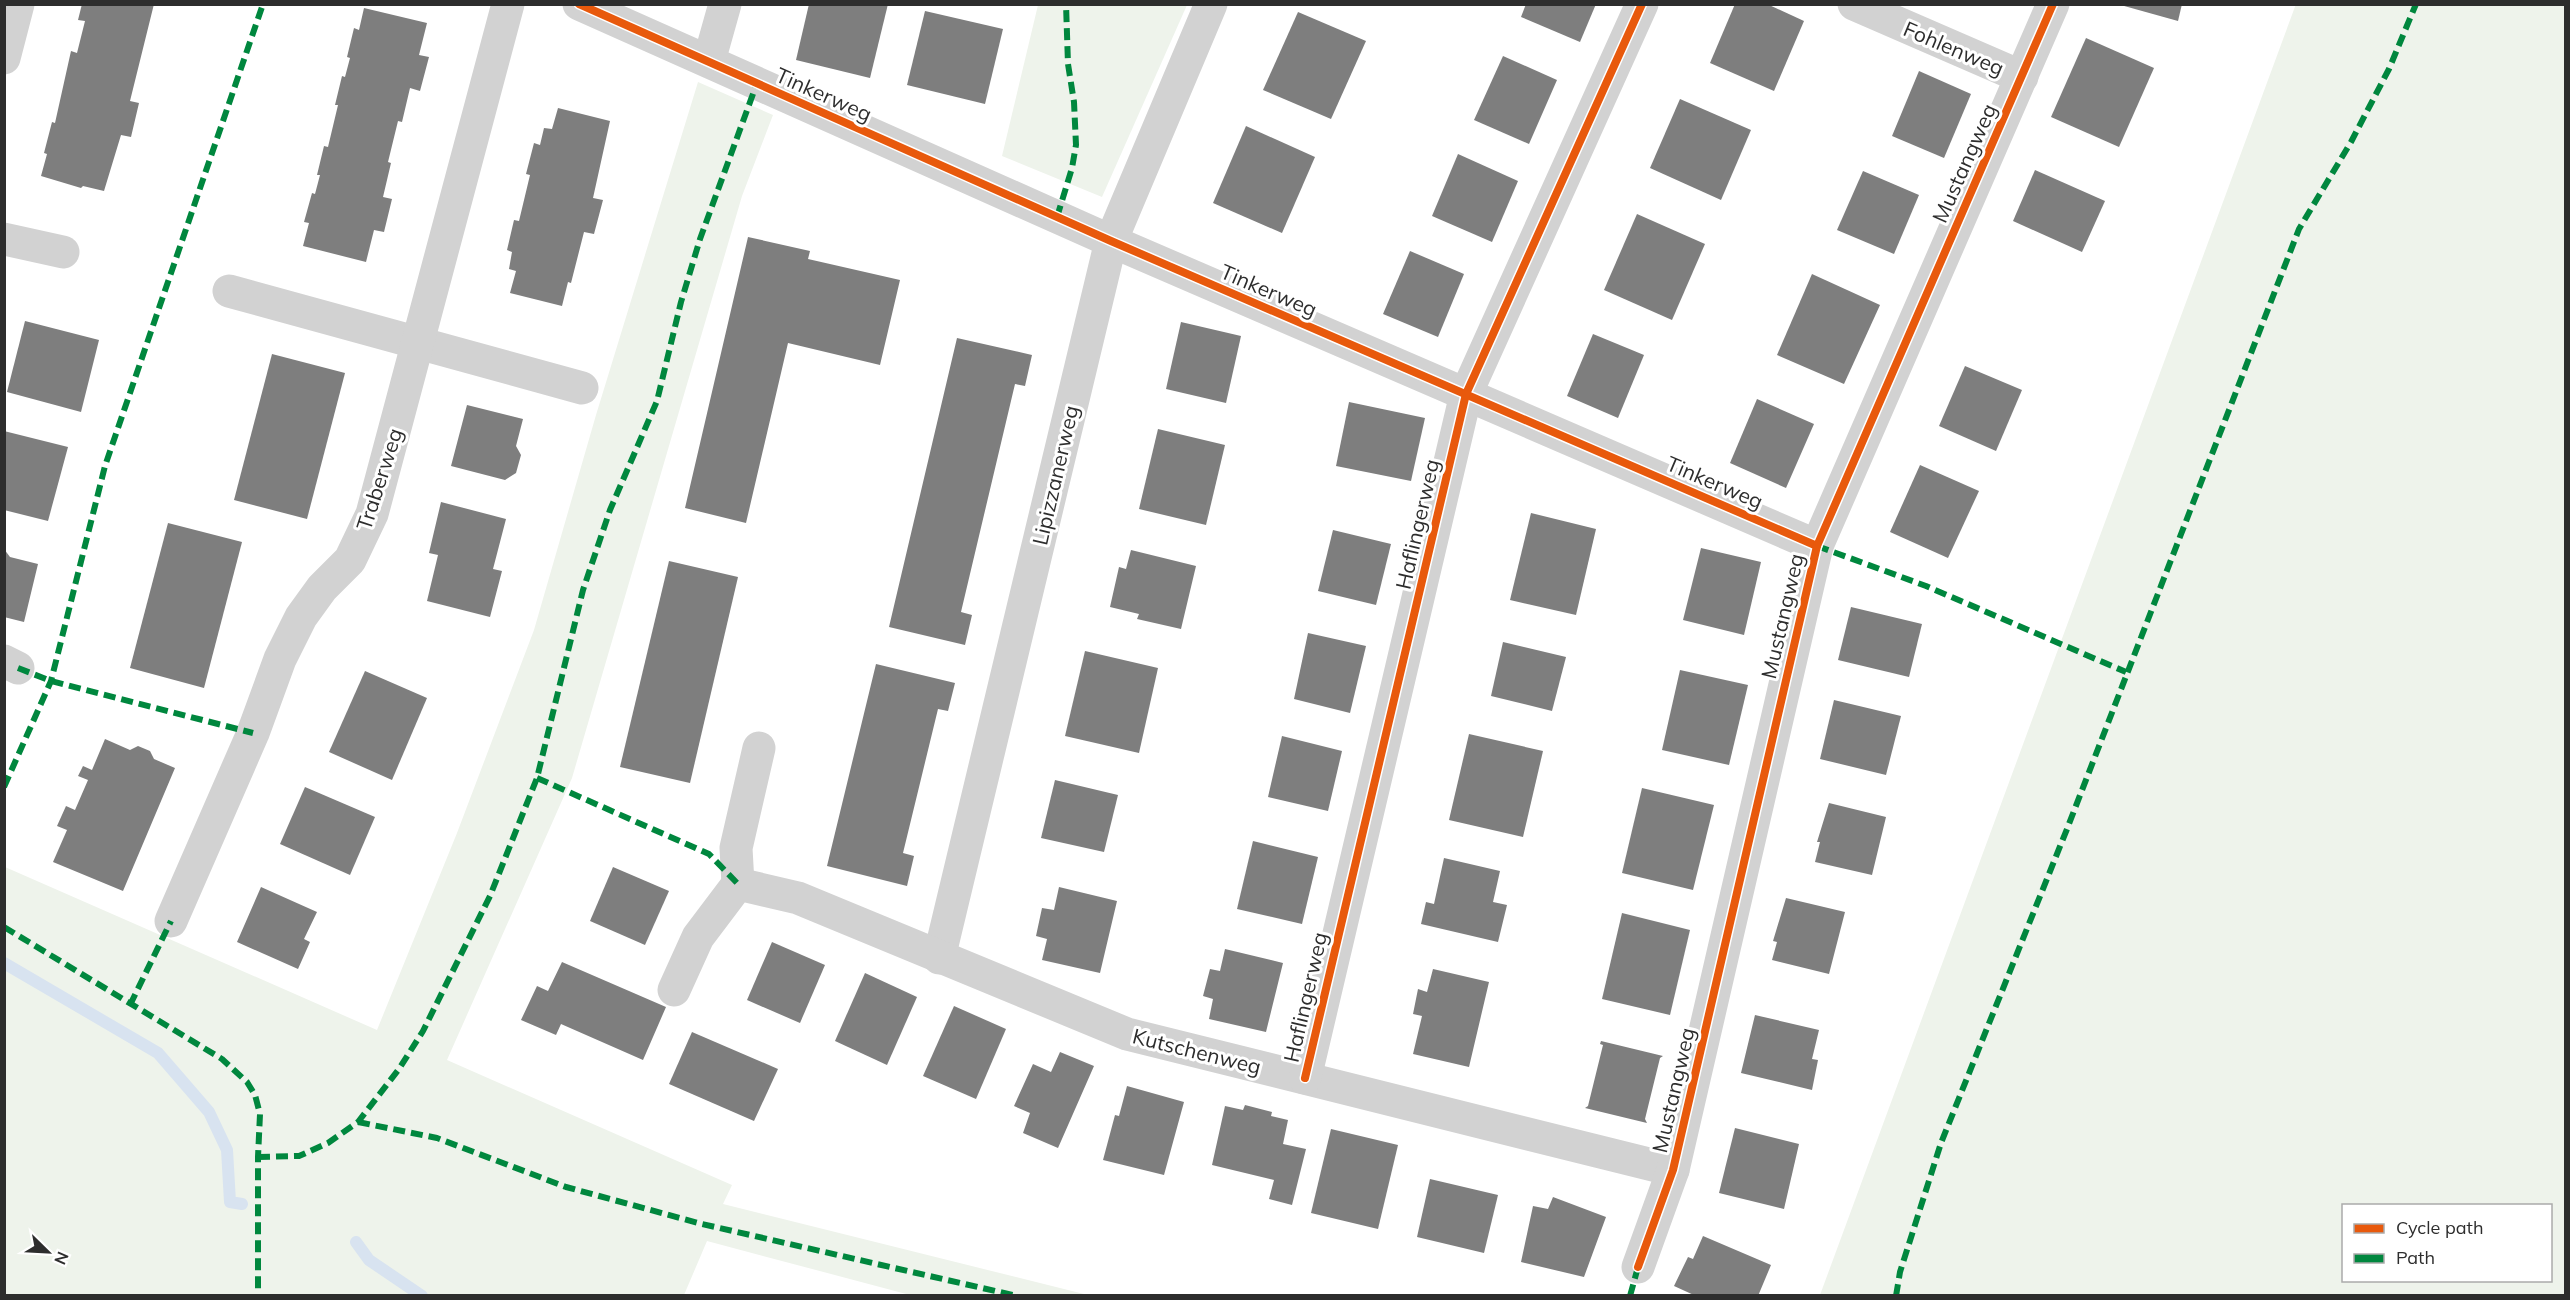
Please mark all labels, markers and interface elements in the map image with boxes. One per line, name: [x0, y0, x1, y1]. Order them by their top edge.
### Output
street label: Fohlenweg: [1900, 15, 2008, 81]
street label: Tinkerweg: [772, 61, 876, 127]
street label: Mustangweg: [1926, 99, 2002, 227]
street label: Tinkerweg: [1217, 258, 1321, 322]
street label: Lipizzanerweg: [1026, 403, 1084, 547]
street label: Traberweg: [350, 425, 408, 533]
street label: Tinkerweg: [1663, 450, 1767, 514]
street label: Haflingerweg: [1389, 456, 1445, 592]
street label: Mustangweg: [1755, 551, 1809, 681]
street label: Haflingerweg: [1277, 929, 1333, 1065]
street label: Kutschenweg: [1130, 1022, 1264, 1080]
street label: Mustangweg: [1646, 1025, 1700, 1155]
legend: [2342, 1204, 2552, 1282]
text: Cycle path: [2396, 1216, 2483, 1239]
north arrow: [18, 1222, 78, 1282]
text: Path: [2396, 1246, 2435, 1269]
text: N: [50, 1249, 73, 1268]

